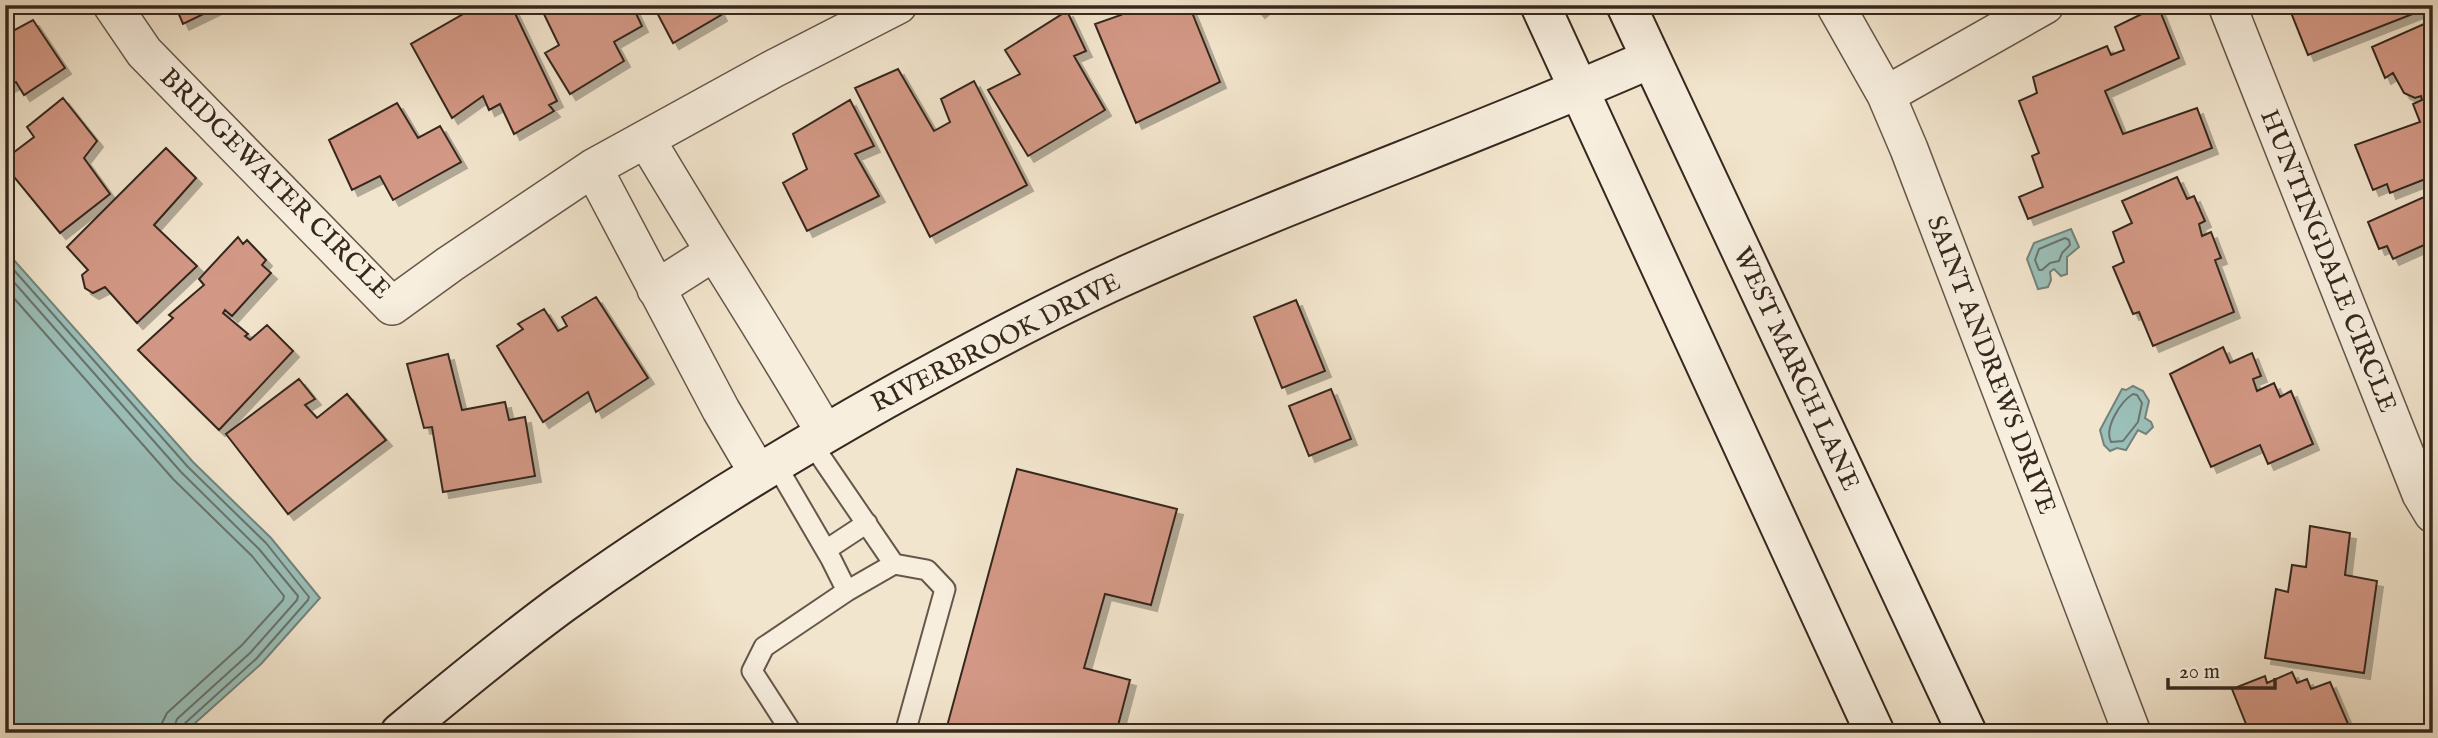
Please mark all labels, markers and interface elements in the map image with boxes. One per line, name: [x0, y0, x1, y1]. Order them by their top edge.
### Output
street label: BRIDGEWATER CIRCLE: [152, 61, 398, 307]
street label: HUNTINGDALE CIRCLE: [2252, 105, 2404, 417]
street label: SAINT ANDREWS DRIVE: [1919, 211, 2063, 519]
street label: WEST MARCH LANE: [1725, 242, 1867, 496]
street label: RIVERBROOK DRIVE: [866, 266, 1126, 420]
scale bar: [2168, 647, 2275, 691]
text: 20 m: [2179, 659, 2220, 686]

